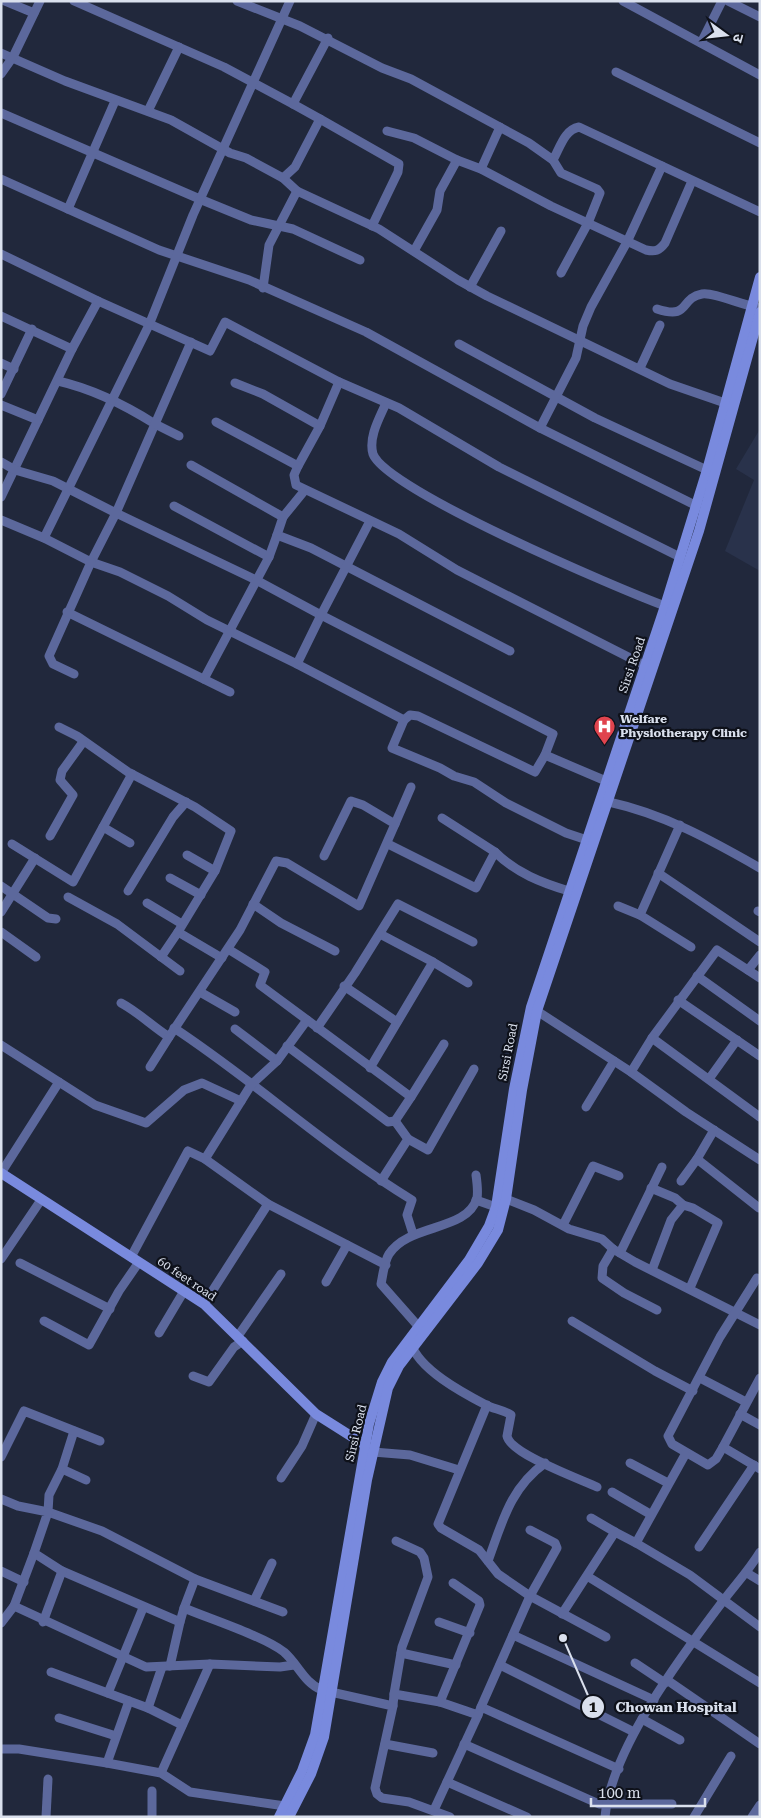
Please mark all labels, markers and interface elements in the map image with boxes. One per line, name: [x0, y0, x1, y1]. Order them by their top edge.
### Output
north arrow: [701, 10, 751, 60]
text: उ: [730, 32, 747, 45]
street label: Sirsi Road: [616, 635, 648, 695]
place label: Welfare Physiotherapy Clinic: [620, 712, 747, 740]
hospital icon: Welfare Physiotherapy Clinic: [592, 714, 616, 745]
street label: Sirsi Road: [496, 1022, 520, 1082]
street label: 60 feet road: [155, 1254, 219, 1304]
street label: Sirsi Road: [343, 1403, 369, 1463]
callout: Chowan Hospital: [580, 1693, 747, 1722]
text: 1: [589, 1698, 598, 1716]
text: Chowan Hospital: [615, 1699, 737, 1715]
scale bar: [591, 1776, 705, 1808]
text: 100 m: [598, 1784, 641, 1802]

